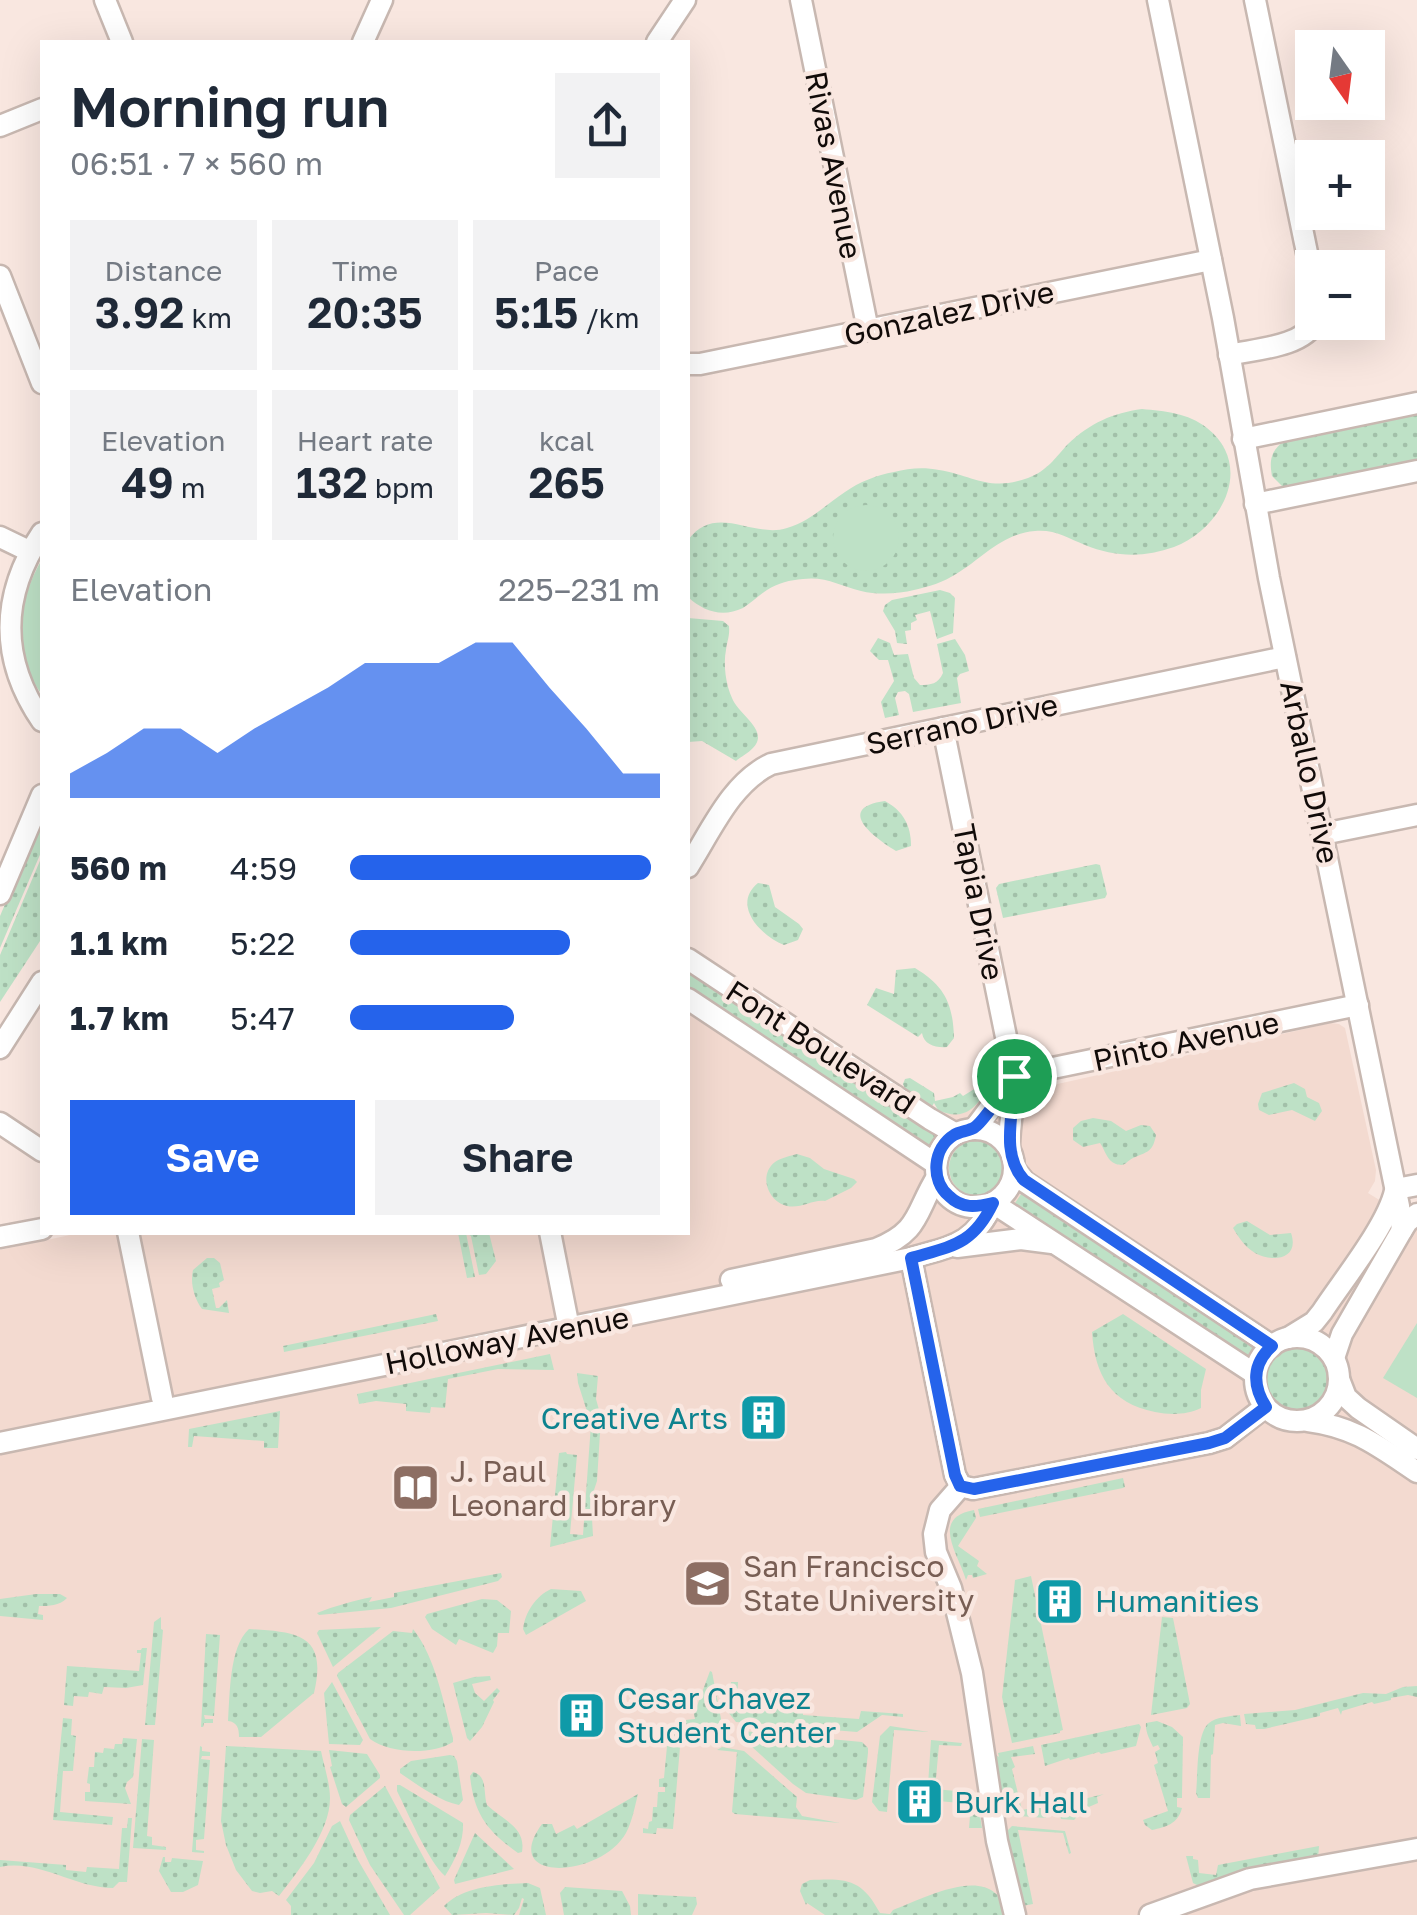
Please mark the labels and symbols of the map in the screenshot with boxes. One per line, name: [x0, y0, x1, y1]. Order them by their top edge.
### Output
north arrow: [1295, 30, 1385, 120]
street label: Rivas Avenue: [798, 68, 870, 262]
street label: Gonzalez Drive: [841, 273, 1057, 353]
street label: Arballo Drive: [1273, 677, 1347, 867]
street label: Serrano Drive: [863, 686, 1061, 762]
street label: Tapia Drive: [946, 821, 1012, 983]
street label: Font Boulevard: [720, 972, 922, 1122]
street label: Pinto Avenue: [1090, 1004, 1282, 1078]
pin: [972, 1034, 1057, 1119]
street label: Holloway Avenue: [382, 1299, 632, 1381]
building icon: Creative Arts: [737, 1392, 789, 1444]
place label: Creative Arts: [541, 1400, 728, 1436]
place label: J. Paul Leonard Library: [450, 1453, 676, 1523]
library icon: J. Paul Leonard Library: [389, 1462, 441, 1514]
place label: San Francisco State University: [743, 1548, 974, 1618]
school or university icon: San Francisco State University: [682, 1557, 734, 1609]
building icon: Humanities: [1034, 1575, 1086, 1627]
place label: Humanities: [1095, 1583, 1259, 1619]
place label: Cesar Chavez Student Center: [617, 1680, 837, 1750]
building icon: Cesar Chavez Student Center: [556, 1689, 608, 1741]
building icon: Burk Hall: [893, 1776, 945, 1828]
place label: Burk Hall: [954, 1784, 1087, 1820]

